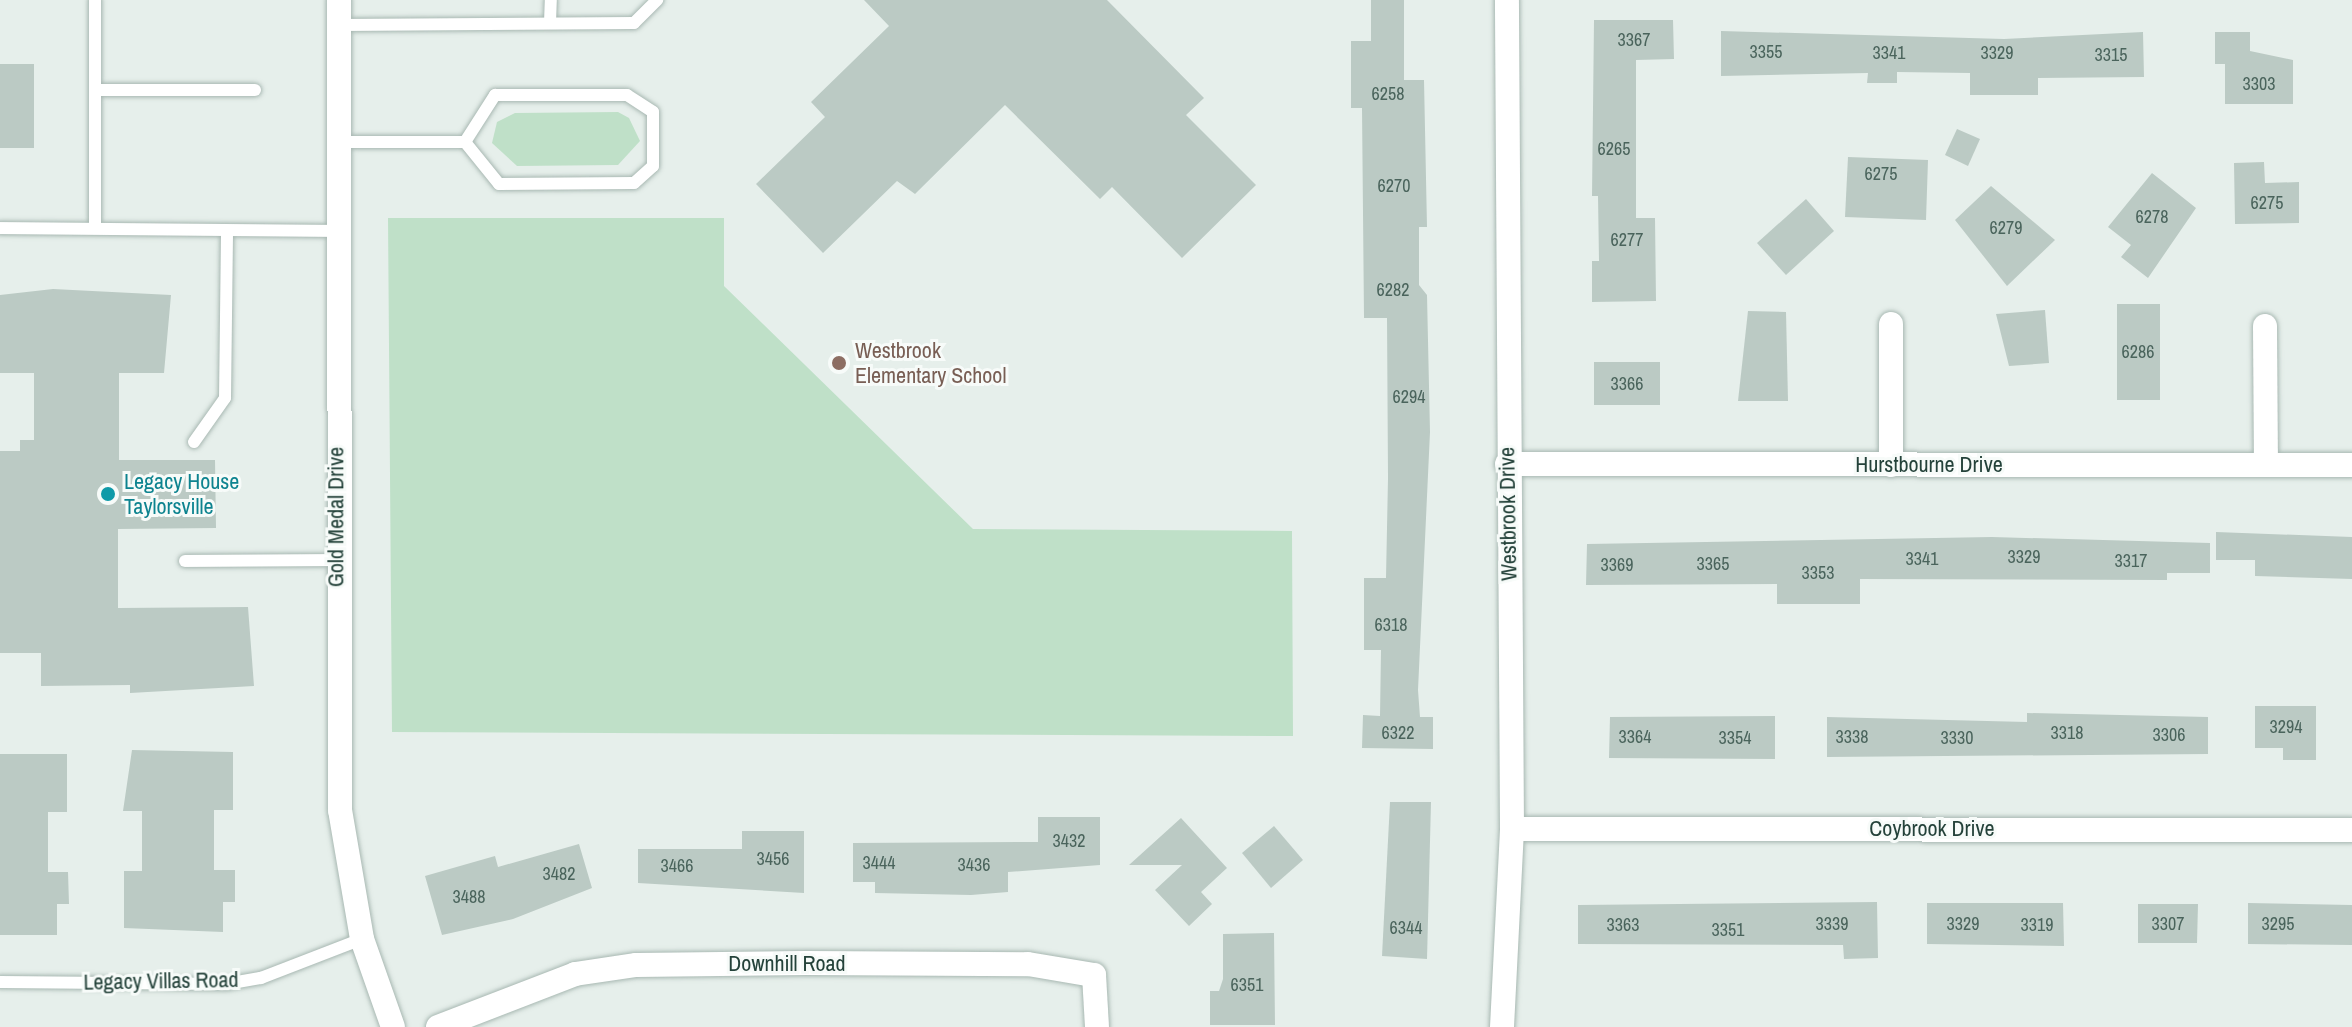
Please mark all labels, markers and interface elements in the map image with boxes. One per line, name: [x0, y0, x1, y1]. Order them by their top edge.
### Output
house number: 3367: [1618, 29, 1650, 51]
house number: 3355: [1750, 41, 1782, 63]
house number: 3341: [1873, 42, 1905, 64]
house number: 3329: [1981, 42, 2013, 64]
house number: 3315: [2095, 44, 2127, 66]
house number: 3303: [2243, 73, 2275, 95]
house number: 6258: [1372, 83, 1404, 105]
house number: 6265: [1598, 138, 1630, 160]
house number: 6275: [1865, 163, 1897, 185]
house number: 6270: [1378, 175, 1410, 197]
house number: 6275: [2251, 192, 2283, 214]
house number: 6278: [2136, 206, 2168, 228]
house number: 6279: [1990, 217, 2022, 239]
house number: 6277: [1611, 229, 1643, 251]
house number: 6282: [1377, 279, 1409, 301]
place label: Westbrook Elementary School: [855, 337, 1006, 388]
house number: 6286: [2122, 341, 2154, 363]
marker: Westbrook Elementary School: [830, 354, 848, 372]
house number: 3366: [1611, 373, 1643, 395]
house number: 6294: [1393, 386, 1425, 408]
street label: Gold Medal Drive: [323, 447, 349, 587]
street label: Westbrook Drive: [1494, 447, 1522, 581]
street label: Hurstbourne Drive: [1855, 452, 2003, 478]
place label: Legacy House Taylorsville: [124, 468, 239, 520]
marker: Legacy House Taylorsville: [99, 485, 117, 503]
house number: 3329: [2008, 546, 2040, 568]
house number: 3341: [1906, 548, 1938, 570]
house number: 3317: [2115, 550, 2147, 572]
house number: 3365: [1697, 553, 1729, 575]
house number: 3369: [1601, 554, 1633, 576]
house number: 3353: [1802, 562, 1834, 584]
house number: 6318: [1375, 614, 1407, 636]
house number: 3294: [2270, 716, 2302, 738]
house number: 6322: [1382, 722, 1414, 744]
house number: 3318: [2051, 722, 2083, 744]
house number: 3306: [2153, 724, 2185, 746]
house number: 3364: [1619, 726, 1651, 748]
house number: 3338: [1836, 726, 1868, 748]
house number: 3354: [1719, 727, 1751, 749]
house number: 3330: [1941, 727, 1973, 749]
street label: Coybrook Drive: [1869, 816, 1995, 842]
house number: 3432: [1053, 830, 1085, 852]
house number: 3456: [757, 848, 789, 870]
house number: 3444: [863, 852, 895, 874]
house number: 3436: [958, 854, 990, 876]
house number: 3466: [661, 855, 693, 877]
house number: 3482: [543, 863, 575, 885]
house number: 3488: [453, 886, 485, 908]
house number: 3339: [1816, 913, 1848, 935]
house number: 3329: [1947, 913, 1979, 935]
house number: 3307: [2152, 913, 2184, 935]
house number: 3295: [2262, 913, 2294, 935]
house number: 3363: [1607, 914, 1639, 936]
house number: 3319: [2021, 914, 2053, 936]
house number: 6344: [1390, 917, 1422, 939]
house number: 3351: [1712, 919, 1744, 941]
street label: Downhill Road: [728, 951, 846, 977]
street label: Legacy Villas Road: [83, 966, 239, 996]
house number: 6351: [1231, 974, 1263, 996]

